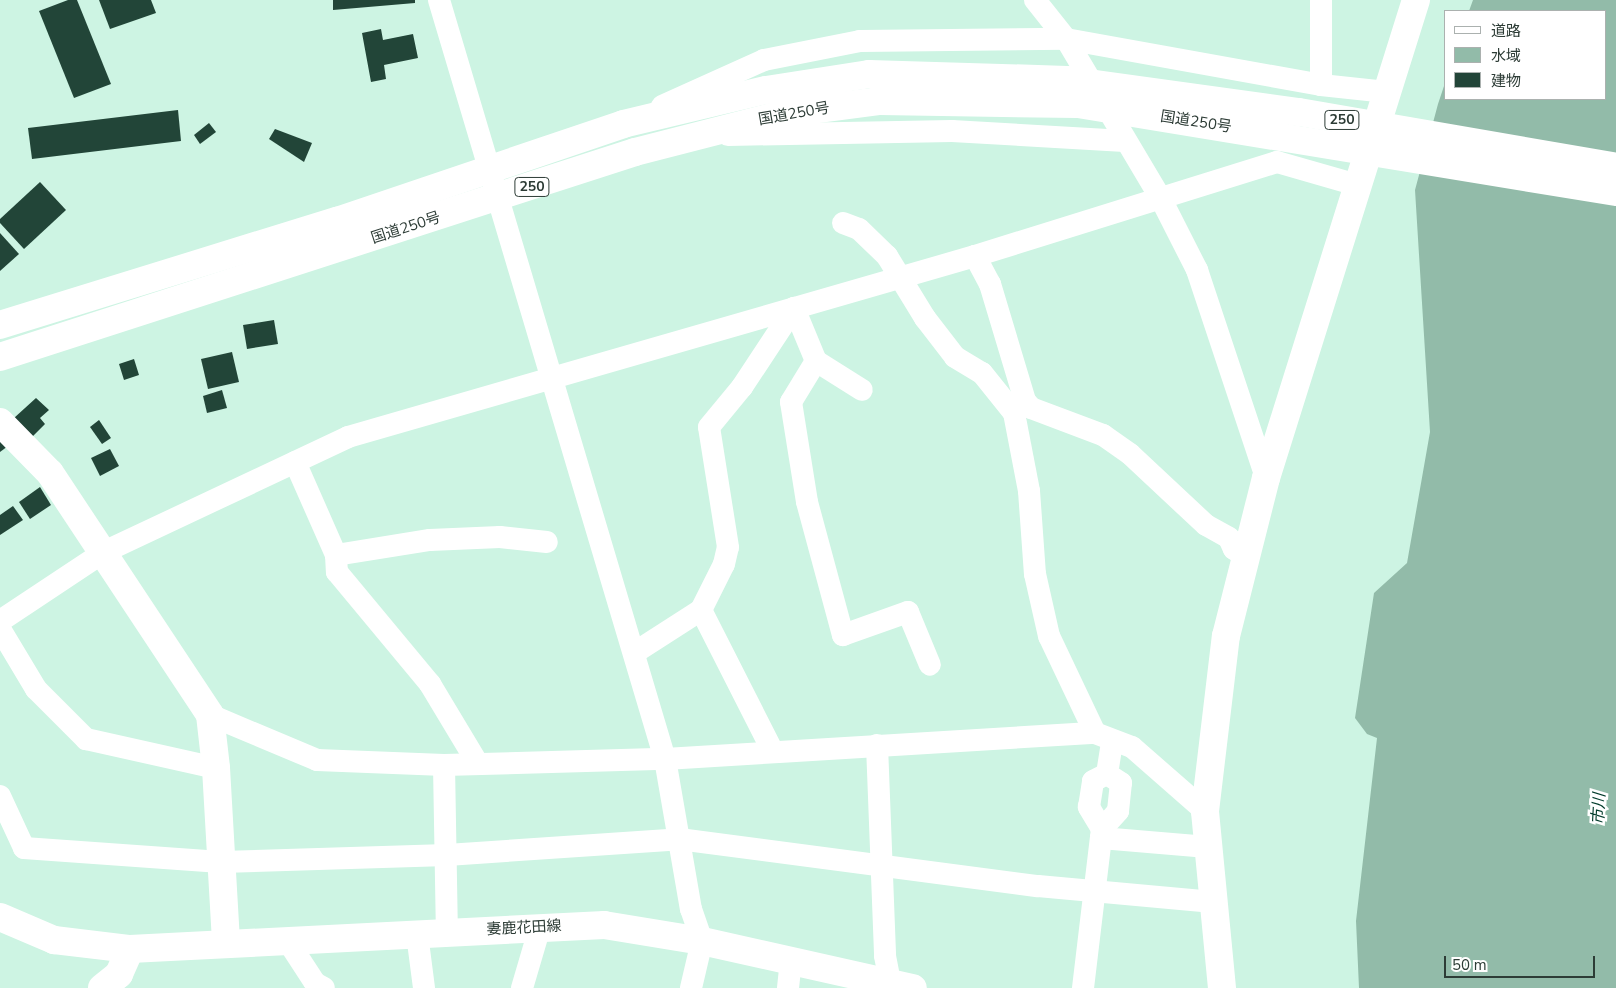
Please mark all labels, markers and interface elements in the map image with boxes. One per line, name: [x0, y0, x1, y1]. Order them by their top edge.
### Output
legend: [1444, 10, 1606, 100]
text: 道路: [1491, 21, 1521, 41]
text: 水域: [1491, 46, 1521, 66]
text: 建物: [1491, 71, 1521, 91]
street label: 国道250号: [757, 99, 831, 129]
street label: 国道250号: [1159, 107, 1233, 137]
road number: 250: [1323, 108, 1361, 132]
road number: 250: [513, 176, 551, 198]
street label: 国道250号: [369, 208, 443, 248]
water label: 市川: [1589, 793, 1609, 825]
street label: 妻鹿花田線: [486, 917, 562, 939]
scale bar: [1446, 946, 1597, 978]
text: 50 m: [1452, 955, 1487, 975]

